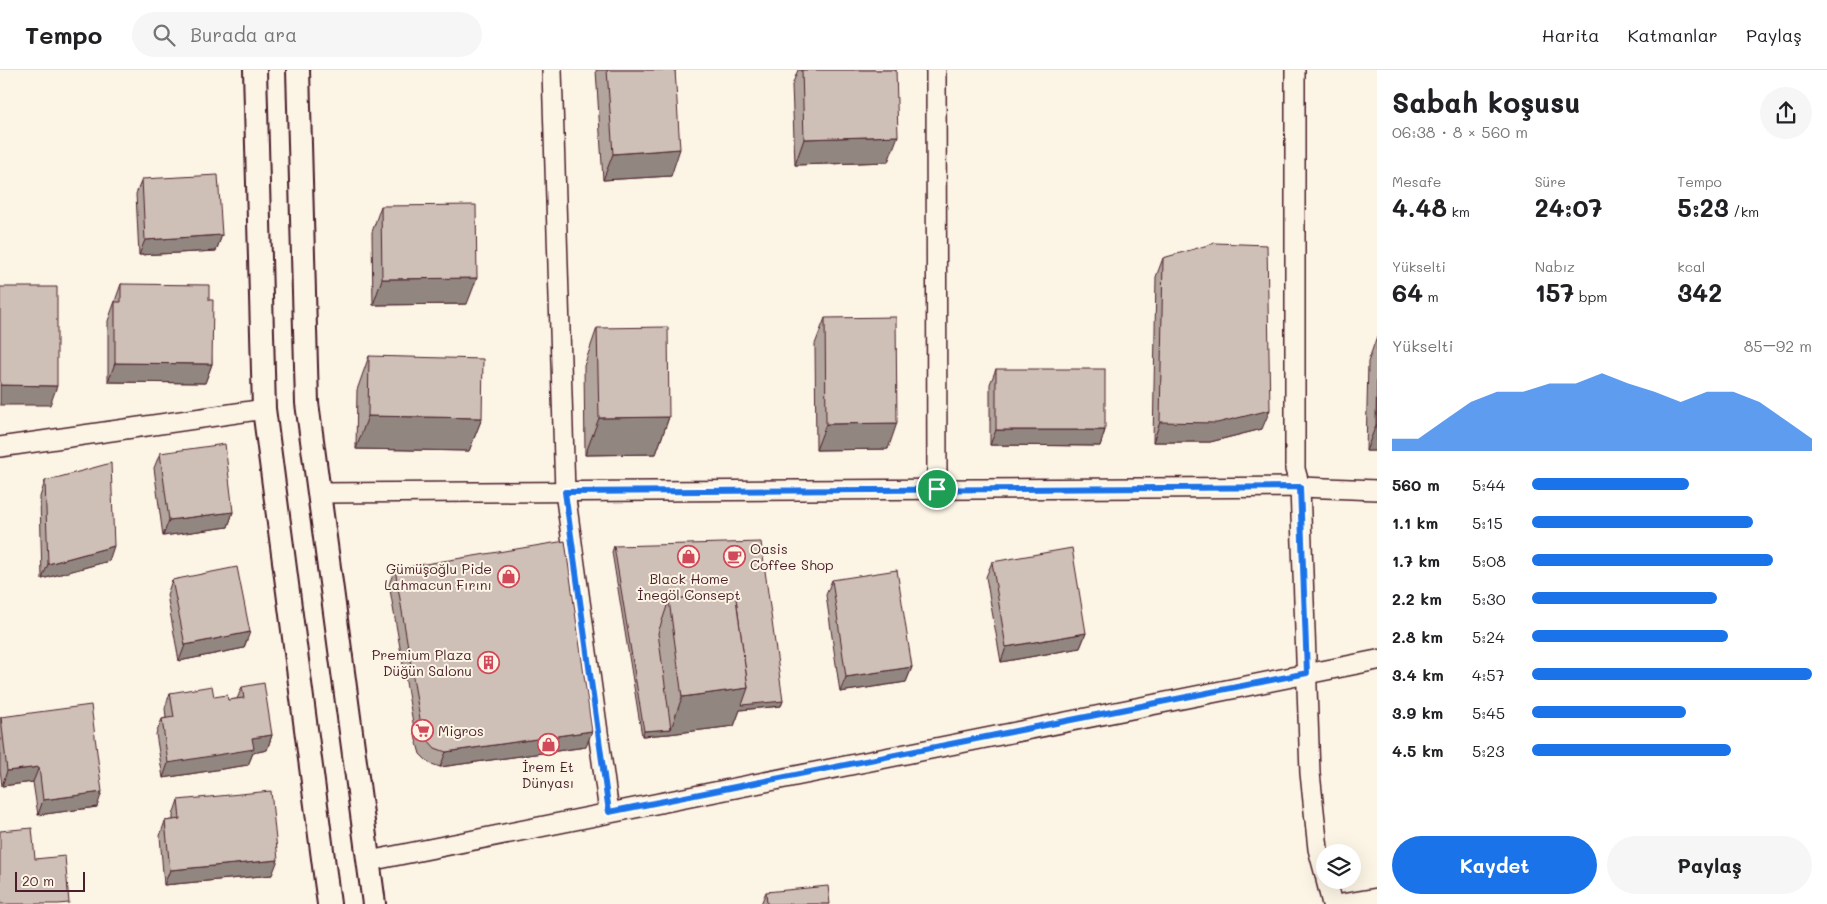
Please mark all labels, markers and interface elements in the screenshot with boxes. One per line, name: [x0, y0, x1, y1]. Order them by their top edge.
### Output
search box: [132, 12, 482, 57]
text: Tempo: [25, 19, 102, 50]
icon: search: [150, 21, 178, 49]
text: Burada ara: [190, 22, 297, 47]
text: Harita: [1542, 23, 1600, 47]
text: Katmanlar: [1628, 23, 1718, 47]
text: Paylaş: [1746, 23, 1802, 47]
text: Sabah koşusu: [1392, 84, 1580, 120]
button: share: [1760, 87, 1812, 139]
text: 06:38 · 8 × 560 m: [1392, 121, 1528, 142]
text: Mesafe: [1392, 172, 1441, 191]
text: Süre: [1535, 172, 1566, 191]
text: Tempo: [1677, 172, 1722, 191]
text: 4.48: [1392, 191, 1447, 223]
text: 24:07: [1535, 191, 1602, 223]
text: 5:23: [1677, 191, 1729, 223]
text: km: [1447, 202, 1470, 221]
text: /km: [1729, 202, 1759, 221]
text: Yükselti: [1392, 257, 1446, 276]
text: Nabız: [1535, 257, 1575, 276]
text: kcal: [1677, 257, 1705, 276]
text: 64: [1392, 276, 1423, 308]
text: 157: [1535, 276, 1574, 308]
text: 342: [1677, 276, 1722, 308]
text: m: [1423, 287, 1439, 306]
text: bpm: [1574, 287, 1607, 306]
text: Yükselti: [1392, 335, 1453, 356]
text: 85–92 m: [1744, 335, 1812, 356]
pin: [916, 468, 958, 510]
text: 560 m: [1392, 474, 1440, 495]
text: 5:44: [1472, 474, 1505, 495]
icon: arrive: [923, 475, 951, 503]
text: 1.1 km: [1392, 512, 1438, 533]
text: 5:15: [1472, 512, 1503, 533]
place label: Oasis Coffee Shop: [750, 539, 834, 574]
shop icon: Black Home İnegöl Consept: [677, 544, 701, 568]
cafe icon: Oasis Coffee Shop: [722, 544, 746, 568]
text: 1.7 km: [1392, 550, 1440, 571]
text: 5:08: [1472, 550, 1506, 571]
place label: Gümüşoğlu Pide Lahmacun Fırını: [384, 559, 492, 594]
shop icon: Gümüşoğlu Pide Lahmacun Fırını: [496, 564, 520, 588]
place label: Black Home İnegöl Consept: [637, 569, 741, 604]
text: 2.2 km: [1392, 588, 1442, 609]
text: 5:30: [1472, 588, 1506, 609]
text: 2.8 km: [1392, 626, 1443, 647]
text: 5:24: [1472, 626, 1505, 647]
place label: Premium Plaza Düğün Salonu: [372, 645, 472, 680]
building icon: Premium Plaza Düğün Salonu: [476, 650, 500, 674]
text: 3.4 km: [1392, 664, 1444, 685]
text: 4:57: [1472, 664, 1505, 685]
text: 3.9 km: [1392, 702, 1443, 723]
text: 5:45: [1472, 702, 1505, 723]
supermarket icon: Migros: [410, 718, 434, 742]
place label: Migros: [438, 721, 484, 740]
shop icon: İrem Et Dünyası: [536, 732, 560, 756]
text: 4.5 km: [1392, 740, 1444, 761]
text: 5:23: [1472, 740, 1505, 761]
place label: İrem Et Dünyası: [522, 757, 574, 792]
button: Kaydet: [1392, 836, 1597, 894]
button: Paylaş: [1607, 836, 1812, 894]
map controls: [1316, 844, 1361, 889]
button: layers: [1316, 844, 1361, 889]
scale bar: [15, 869, 85, 892]
text: 20 m: [22, 871, 54, 890]

